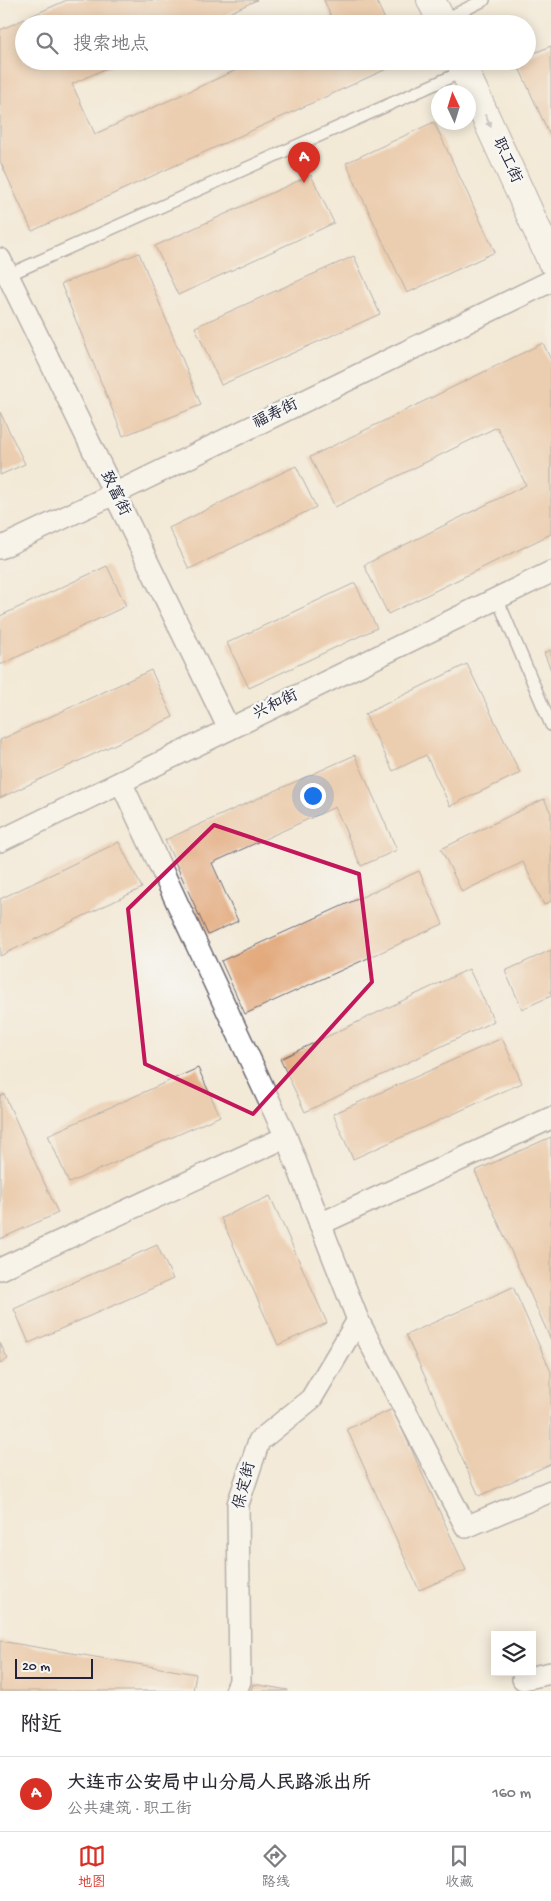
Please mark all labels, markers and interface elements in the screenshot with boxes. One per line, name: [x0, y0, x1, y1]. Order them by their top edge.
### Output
search box: [15, 15, 536, 70]
icon: search: [33, 29, 61, 57]
text: 搜索地点: [73, 34, 149, 57]
north arrow: [431, 85, 476, 130]
one-way arrow: [483, 114, 492, 129]
street label: 职工街: [487, 135, 526, 187]
pin: A: [288, 142, 320, 183]
street label: 福寿街: [249, 394, 302, 434]
street label: 致富街: [95, 468, 134, 520]
street label: 兴和街: [250, 686, 302, 725]
your location: [300, 783, 326, 809]
street label: 保定街: [230, 1460, 261, 1512]
map controls: [491, 1631, 536, 1676]
button: layers: [491, 1631, 536, 1676]
scale bar: [15, 1656, 92, 1679]
text: 20 m: [22, 1659, 50, 1676]
text: 附近: [20, 1714, 62, 1739]
text: 大连市公安局中山分局人民路派出所: [67, 1773, 371, 1796]
text: A: [31, 1785, 41, 1804]
text: 160 m: [492, 1785, 531, 1804]
text: 公共建筑 · 职工街: [67, 1801, 192, 1820]
tab: 地图: [78, 1842, 106, 1892]
tab: 路线: [261, 1842, 289, 1892]
tab: 收藏: [445, 1842, 473, 1892]

